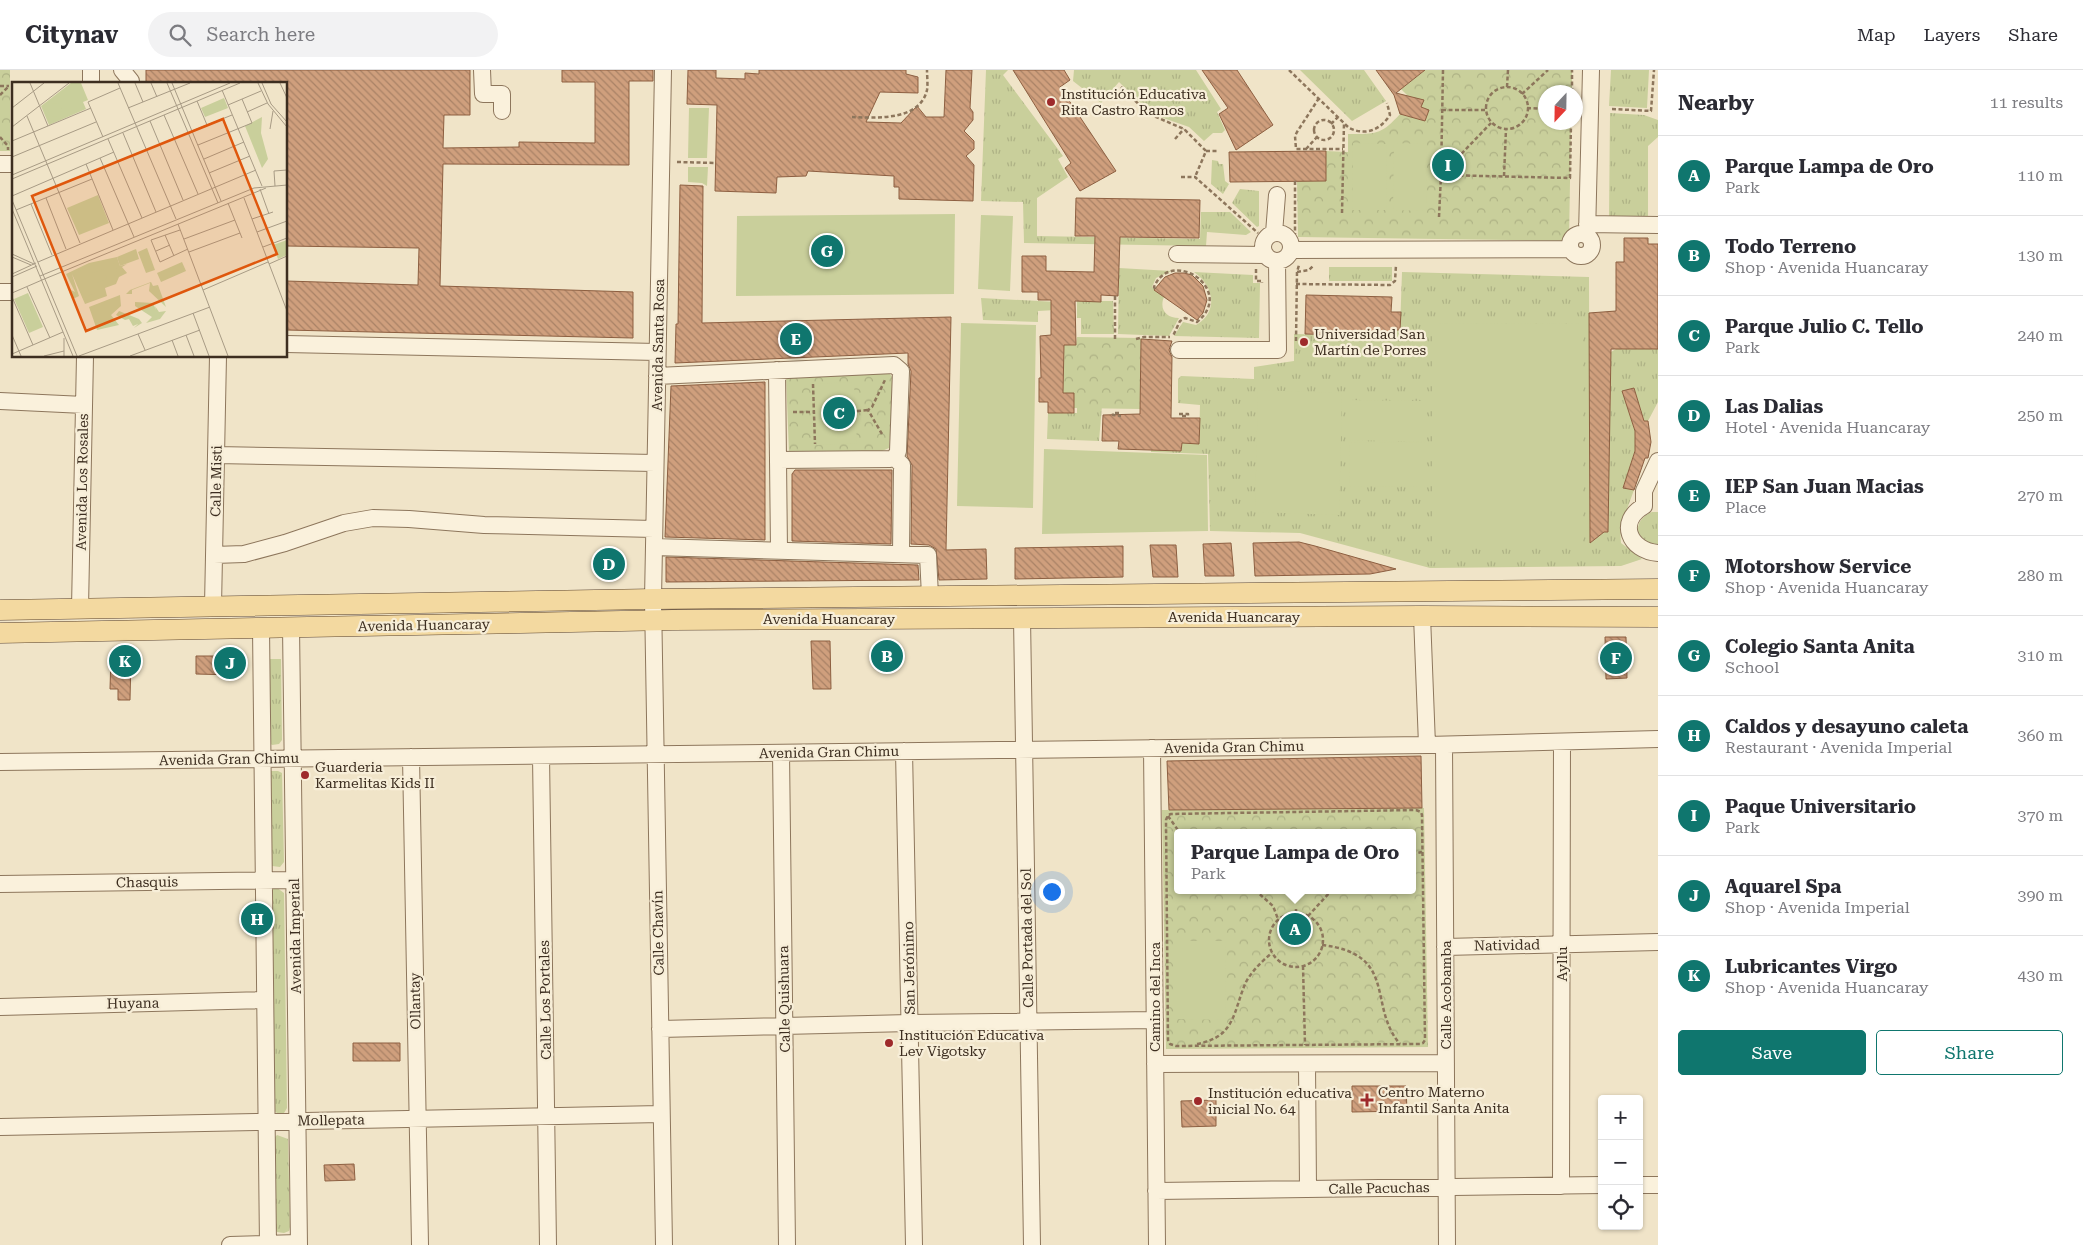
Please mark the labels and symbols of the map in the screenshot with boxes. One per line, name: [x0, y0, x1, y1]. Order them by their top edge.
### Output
inset map: [12, 82, 288, 358]
north arrow: [1538, 85, 1583, 130]
place label: Institución Educativa Rita Castro Ramos: [1061, 86, 1207, 118]
marker: Institución Educativa Rita Castro Ramos: [1045, 96, 1057, 108]
pin: I: [1432, 146, 1464, 184]
pin: G: [811, 232, 843, 270]
street label: Avenida Santa Rosa: [649, 278, 667, 411]
pin: E: [780, 320, 812, 358]
place label: Universidad San Martín de Porres: [1314, 326, 1427, 358]
marker: Universidad San Martín de Porres: [1298, 336, 1310, 348]
pin: C: [823, 394, 855, 432]
street label: Avenida Los Rosales: [73, 413, 91, 551]
street label: Calle Misti: [207, 444, 225, 517]
pin: D: [593, 545, 625, 583]
street label: Avenida Huancaray: [1168, 609, 1301, 625]
street label: Avenida Huancaray: [763, 611, 896, 627]
street label: Avenida Huancaray: [358, 616, 491, 634]
pin: B: [871, 637, 903, 675]
pin: F: [1600, 639, 1632, 677]
pin: K: [109, 642, 141, 680]
pin: J: [214, 644, 246, 682]
street label: Avenida Gran Chimu: [1164, 738, 1304, 756]
street label: Avenida Gran Chimu: [759, 743, 899, 761]
street label: Avenida Gran Chimu: [159, 750, 299, 768]
place label: Guarderia Karmelitas Kids II: [315, 759, 435, 791]
marker: Guarderia Karmelitas Kids II: [299, 769, 311, 781]
street label: Calle Portada del Sol: [1018, 867, 1036, 1008]
street label: Chasquis: [116, 873, 179, 891]
street label: Avenida Imperial: [286, 877, 304, 994]
your location: [1039, 879, 1065, 905]
street label: Calle Chavín: [649, 890, 667, 976]
pin: H: [241, 900, 273, 938]
pin: A: [1279, 910, 1311, 948]
street label: San Jerónimo: [900, 921, 918, 1015]
street label: Natividad: [1474, 936, 1540, 954]
street label: Calle Los Portales: [536, 940, 554, 1060]
street label: Calle Acobamba: [1438, 940, 1454, 1050]
street label: Camino del Inca: [1147, 942, 1163, 1052]
street label: Calle Quishuara: [775, 945, 793, 1053]
street label: Ayllu: [1554, 946, 1570, 982]
street label: Ollantay: [406, 972, 423, 1030]
street label: Huyana: [107, 995, 160, 1011]
place label: Institución Educativa Lev Vigotsky: [899, 1027, 1045, 1059]
marker: Institución Educativa Lev Vigotsky: [883, 1037, 895, 1049]
place label: Centro Materno Infantil Santa Anita: [1378, 1084, 1510, 1116]
place label: Institución educativa inicial No. 64: [1208, 1085, 1352, 1117]
marker: Centro Materno Infantil Santa Anita: [1360, 1093, 1374, 1107]
marker: Institución educativa inicial No. 64: [1192, 1095, 1204, 1107]
street label: Mollepata: [297, 1111, 365, 1129]
street label: Calle Pacuchas: [1328, 1179, 1430, 1197]

